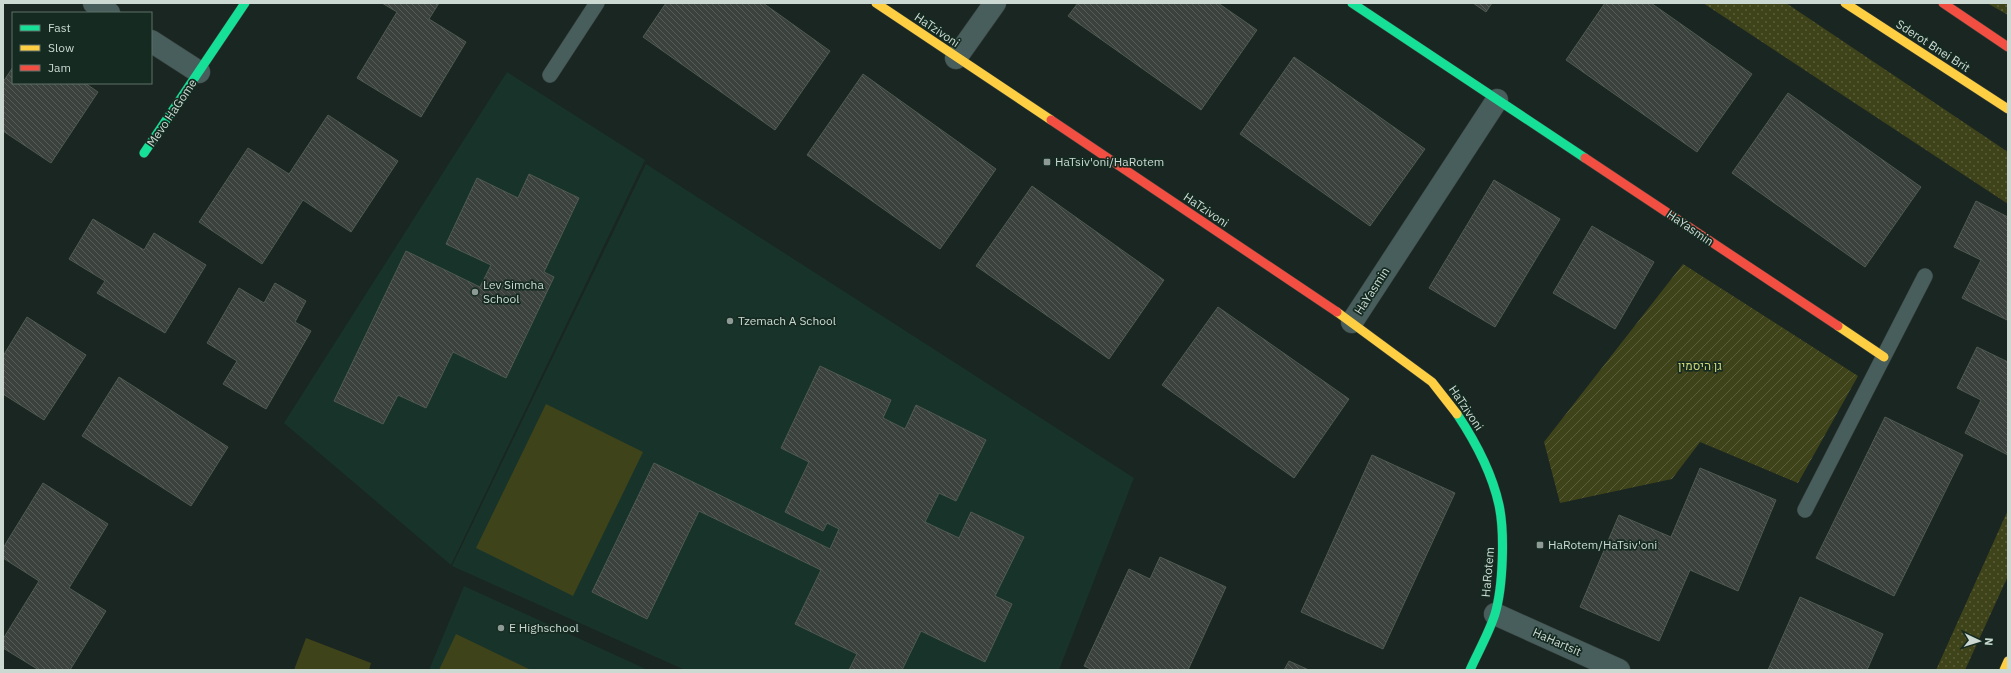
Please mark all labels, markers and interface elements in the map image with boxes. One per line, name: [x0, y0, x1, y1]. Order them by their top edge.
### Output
street label: HaTzivoni: [912, 9, 963, 50]
legend: [12, 12, 152, 84]
street label: Sderot Bnei Brit: [1893, 16, 1973, 75]
text: Fast: [48, 20, 71, 35]
text: Slow: [48, 40, 74, 55]
text: Jam: [48, 60, 71, 75]
street label: Mevo HaGome: [143, 76, 200, 150]
place label: HaTsiv'oni/HaRotem: [1055, 154, 1164, 169]
marker: HaTsiv'oni/HaRotem: [1042, 157, 1052, 167]
street label: HaTzivoni: [1181, 189, 1232, 230]
street label: HaYasmin: [1664, 206, 1717, 249]
street label: HaYasmin: [1351, 264, 1392, 317]
place label: Lev Simcha School: [483, 277, 544, 306]
marker: Lev Simcha School: [470, 287, 480, 297]
place label: Tzemach A School: [738, 313, 836, 328]
marker: Tzemach A School: [725, 316, 735, 326]
park label: גן היסמין: [1678, 358, 1722, 373]
street label: HaTzivoni: [1446, 382, 1487, 433]
place label: HaRotem/HaTsiv'oni: [1548, 537, 1657, 552]
marker: HaRotem/HaTsiv'oni: [1535, 540, 1545, 550]
street label: HaRotem: [1478, 546, 1497, 598]
place label: E Highschool: [509, 620, 579, 635]
north arrow: [1959, 621, 1999, 661]
marker: E Highschool: [496, 623, 506, 633]
street label: HaHartsit: [1531, 624, 1584, 659]
text: N: [1982, 637, 1996, 646]

